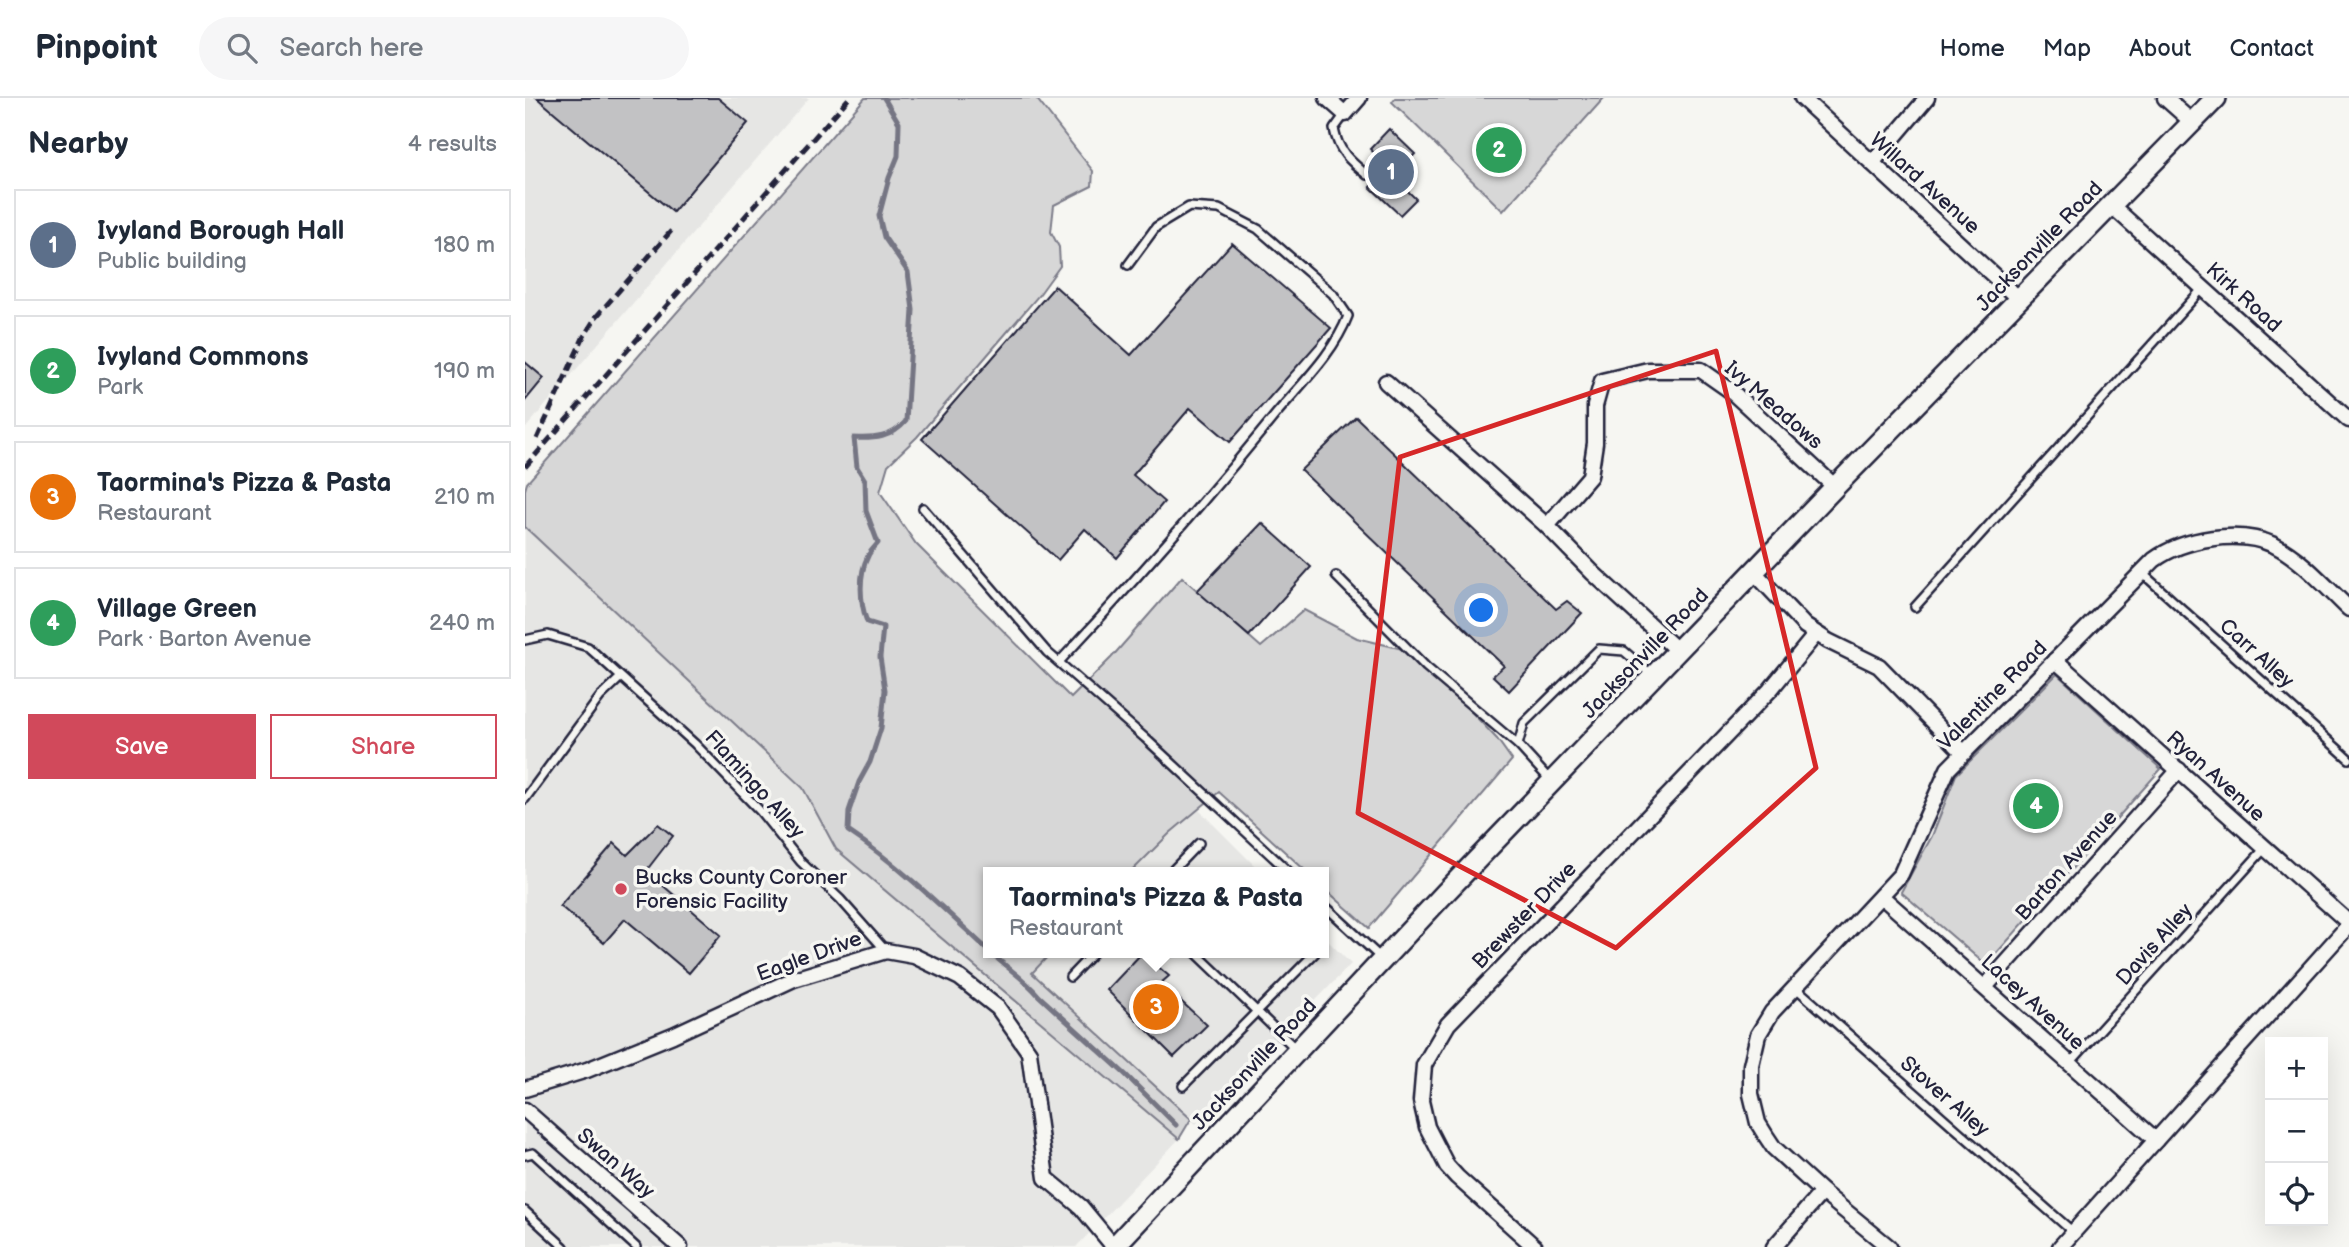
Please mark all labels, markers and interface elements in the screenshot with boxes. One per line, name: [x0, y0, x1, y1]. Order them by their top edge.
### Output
search box: [199, 17, 689, 80]
text: Pinpoint: [35, 28, 157, 68]
icon: search: [223, 29, 261, 67]
text: Search here: [279, 33, 423, 64]
text: Home: [1940, 34, 2005, 63]
text: Map: [2043, 34, 2091, 63]
text: About: [2129, 34, 2191, 63]
text: Contact: [2229, 34, 2314, 63]
pin: 2: [1476, 124, 1522, 176]
text: Nearby: [28, 126, 128, 162]
street label: Willard Avenue: [1864, 127, 1985, 239]
text: 4 results: [408, 130, 497, 158]
pin: 1: [1368, 146, 1414, 198]
street label: Jacksonville Road: [1971, 176, 2108, 317]
text: Ivyland Borough Hall: [97, 216, 344, 247]
text: 1: [48, 231, 58, 259]
text: 180 m: [434, 231, 495, 259]
text: Public building: [97, 247, 247, 275]
street label: Kirk Road: [2201, 257, 2287, 338]
text: Ivyland Commons: [97, 342, 309, 373]
street label: Ivy Meadows: [1720, 356, 1828, 455]
text: 2: [46, 357, 60, 385]
text: 190 m: [434, 357, 495, 385]
text: Park: [97, 373, 143, 401]
text: Taormina's Pizza & Pasta: [97, 468, 391, 499]
text: 3: [46, 483, 60, 511]
text: 210 m: [434, 483, 495, 511]
text: Restaurant: [97, 499, 211, 527]
street label: Jacksonville Road: [1577, 583, 1714, 724]
your location: [1464, 593, 1498, 627]
text: Village Green: [97, 594, 257, 625]
text: 4: [46, 609, 60, 637]
text: 240 m: [429, 609, 495, 637]
street label: Carr Alley: [2214, 613, 2299, 694]
text: Park · Barton Avenue: [97, 625, 311, 653]
street label: Valentine Road: [1933, 636, 2052, 755]
button: Save: [28, 714, 256, 779]
button: Share: [270, 714, 497, 779]
street label: Flamingo Alley: [700, 725, 810, 844]
street label: Ryan Avenue: [2161, 726, 2270, 827]
pin: 4: [2013, 780, 2059, 832]
street label: Barton Avenue: [2010, 805, 2122, 926]
street label: Brewster Drive: [1467, 857, 1582, 974]
place label: Bucks County Coroner Forensic Facility: [635, 865, 847, 914]
popup: [983, 867, 1329, 958]
marker: Bucks County Coroner Forensic Facility: [613, 881, 629, 897]
text: Taormina's Pizza & Pasta: [1009, 883, 1303, 914]
street label: Davis Alley: [2111, 898, 2198, 991]
text: Restaurant: [1009, 914, 1123, 942]
street label: Eagle Drive: [753, 926, 865, 987]
street label: Lacey Avenue: [1976, 949, 2090, 1055]
pin: 3: [1133, 981, 1179, 1033]
street label: Jacksonville Road: [1187, 993, 1322, 1135]
map controls: [2265, 1037, 2328, 1226]
button: +: [2265, 1037, 2328, 1100]
street label: Stover Alley: [1895, 1051, 1995, 1142]
button: −: [2265, 1100, 2328, 1163]
street label: Swan Way: [572, 1123, 660, 1204]
button: locate: [2265, 1163, 2328, 1226]

